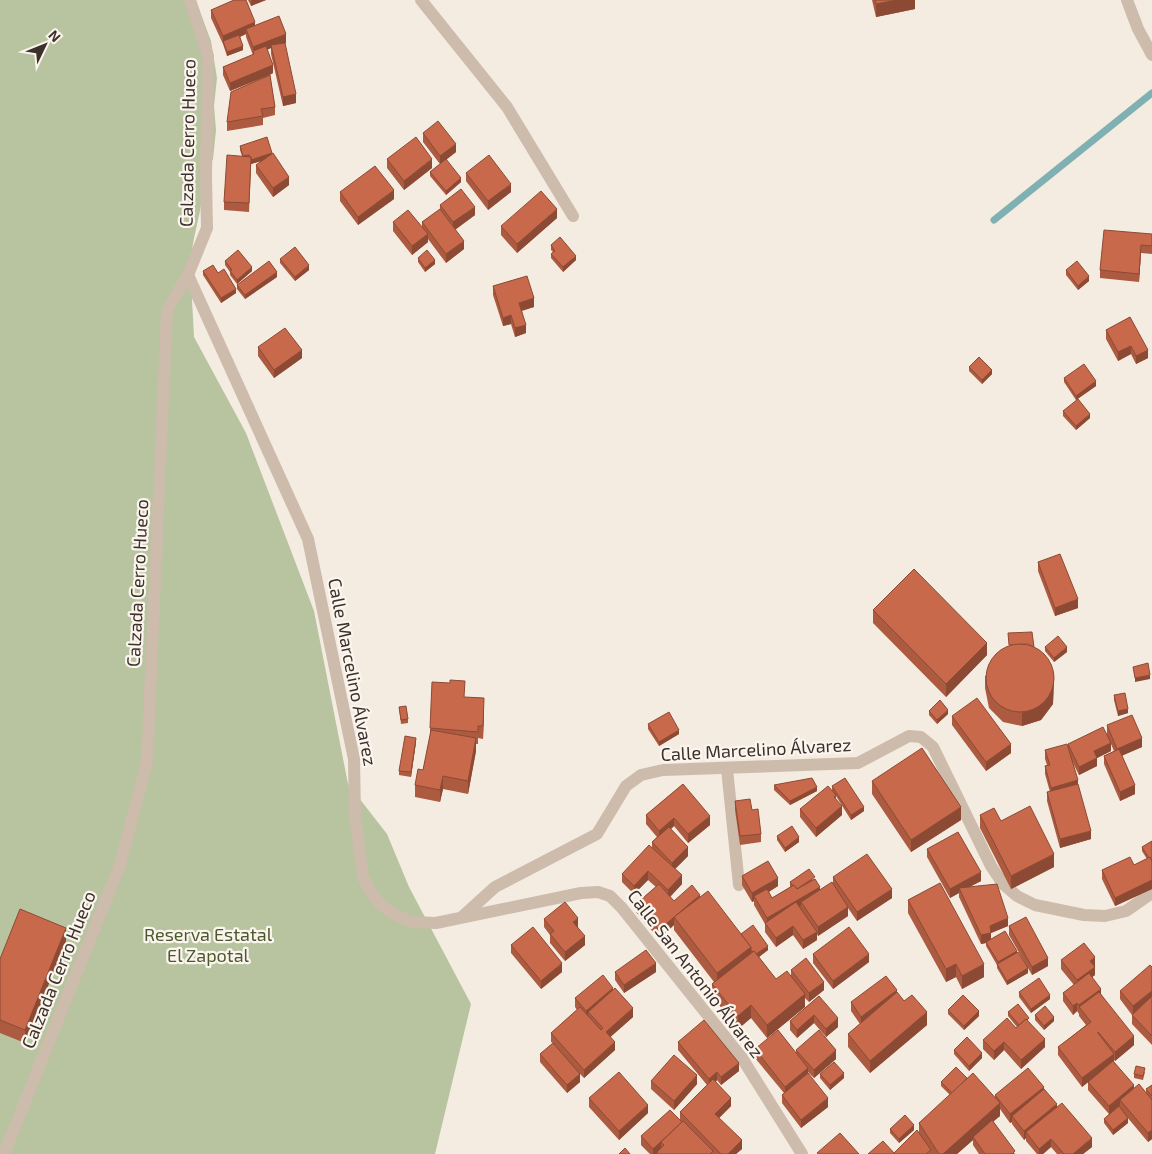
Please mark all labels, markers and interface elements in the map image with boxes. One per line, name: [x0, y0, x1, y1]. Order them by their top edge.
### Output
north arrow: [20, 20, 70, 70]
text: N: [45, 26, 65, 45]
street label: Calzada Cerro Hueco: [175, 59, 199, 227]
street label: Calzada Cerro Hueco: [122, 499, 152, 667]
street label: Calle Marcelino Álvarez: [324, 576, 382, 768]
street label: Calle Marcelino Álvarez: [660, 733, 852, 765]
street label: Calle San Antonio Álvarez: [623, 885, 768, 1062]
street label: Calzada Cerro Hueco: [16, 888, 100, 1052]
park label: Reserva Estatal El Zapotal: [144, 923, 273, 966]

